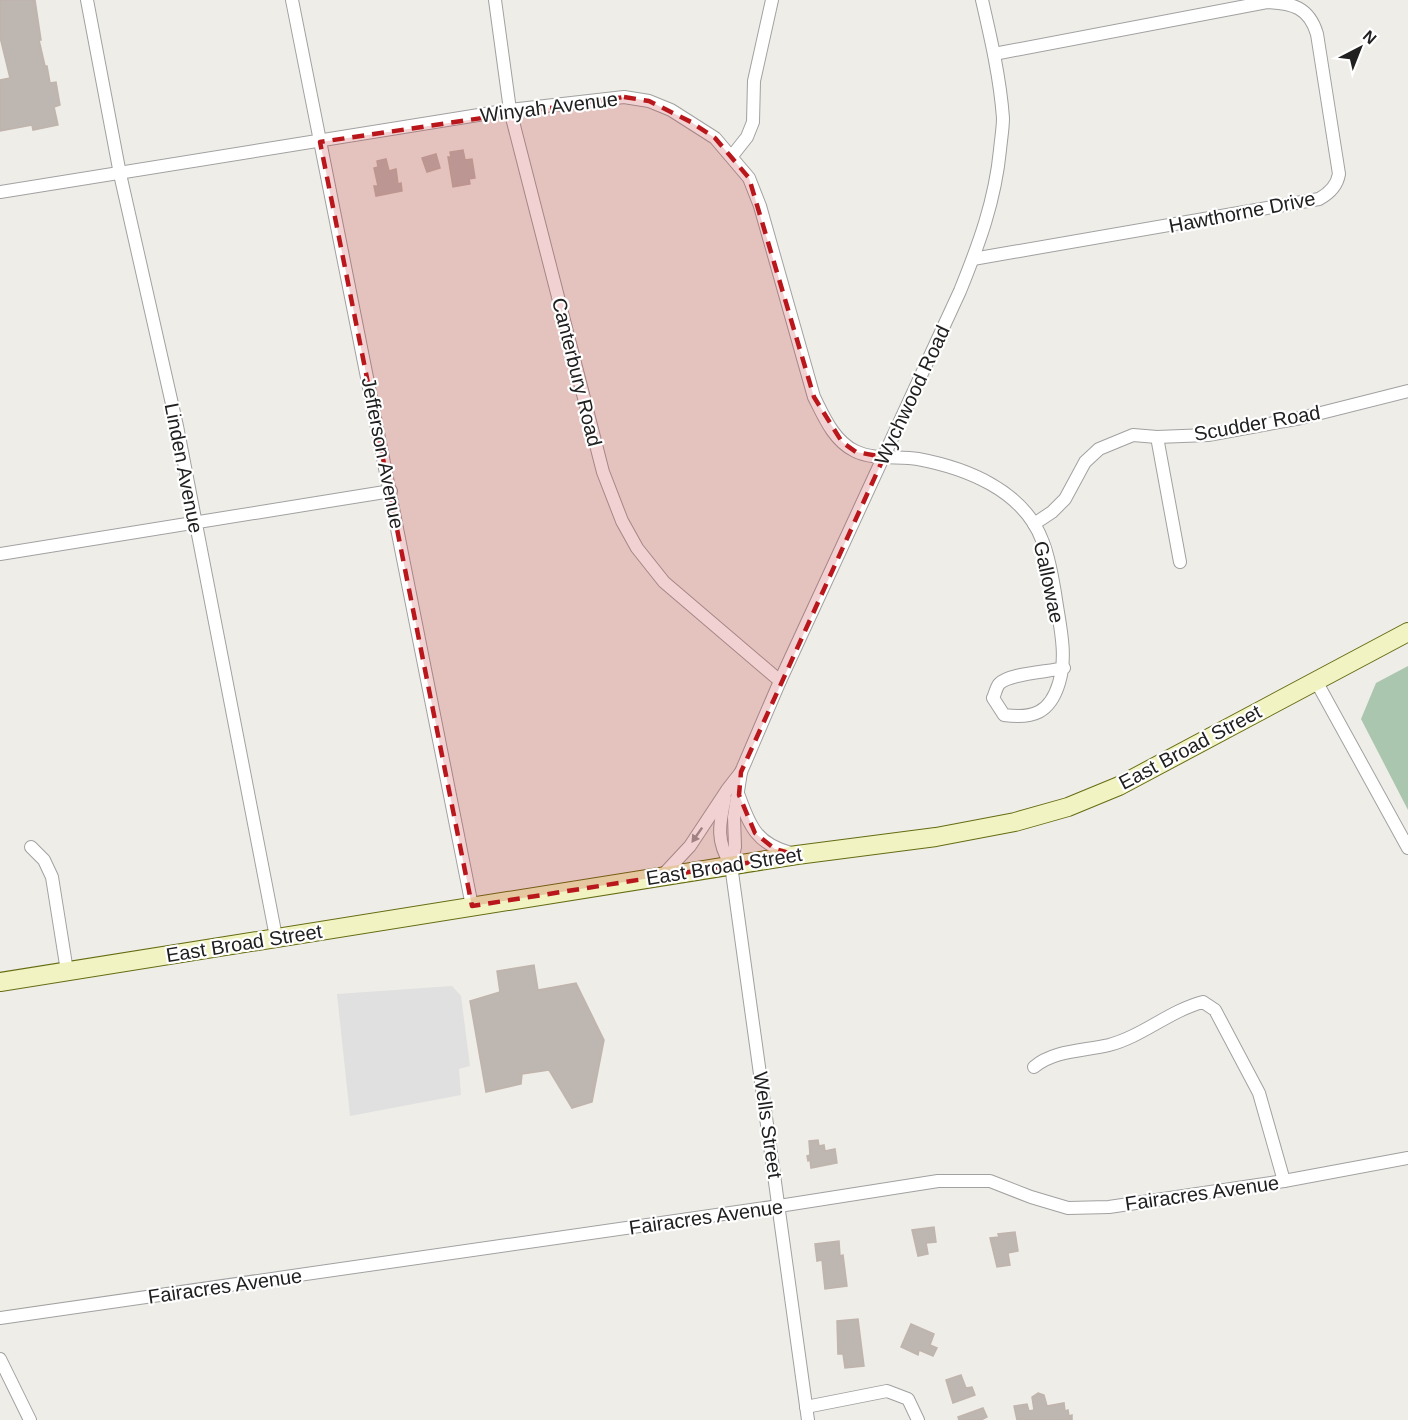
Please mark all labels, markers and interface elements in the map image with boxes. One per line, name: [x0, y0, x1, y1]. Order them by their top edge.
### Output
north arrow: [1330, 18, 1390, 78]
text: N: [1360, 27, 1380, 47]
street label: Winyah Avenue: [479, 88, 619, 126]
street label: Hawthorne Drive: [1167, 187, 1317, 237]
street label: Canterbury Road: [548, 295, 606, 449]
street label: Wychwood Road: [870, 322, 954, 468]
street label: Jefferson Avenue: [358, 375, 408, 531]
street label: Linden Avenue: [161, 401, 207, 535]
street label: Scudder Road: [1192, 401, 1322, 445]
street label: Gallowae: [1030, 539, 1068, 625]
street label: East Broad Street: [1115, 700, 1265, 794]
one-way arrow: [691, 827, 703, 843]
street label: East Broad Street: [644, 843, 804, 889]
street label: East Broad Street: [164, 920, 324, 966]
street label: Wells Street: [750, 1070, 786, 1180]
street label: Fairacres Avenue: [1124, 1171, 1280, 1215]
street label: Fairacres Avenue: [628, 1195, 784, 1239]
street label: Fairacres Avenue: [147, 1264, 303, 1308]

